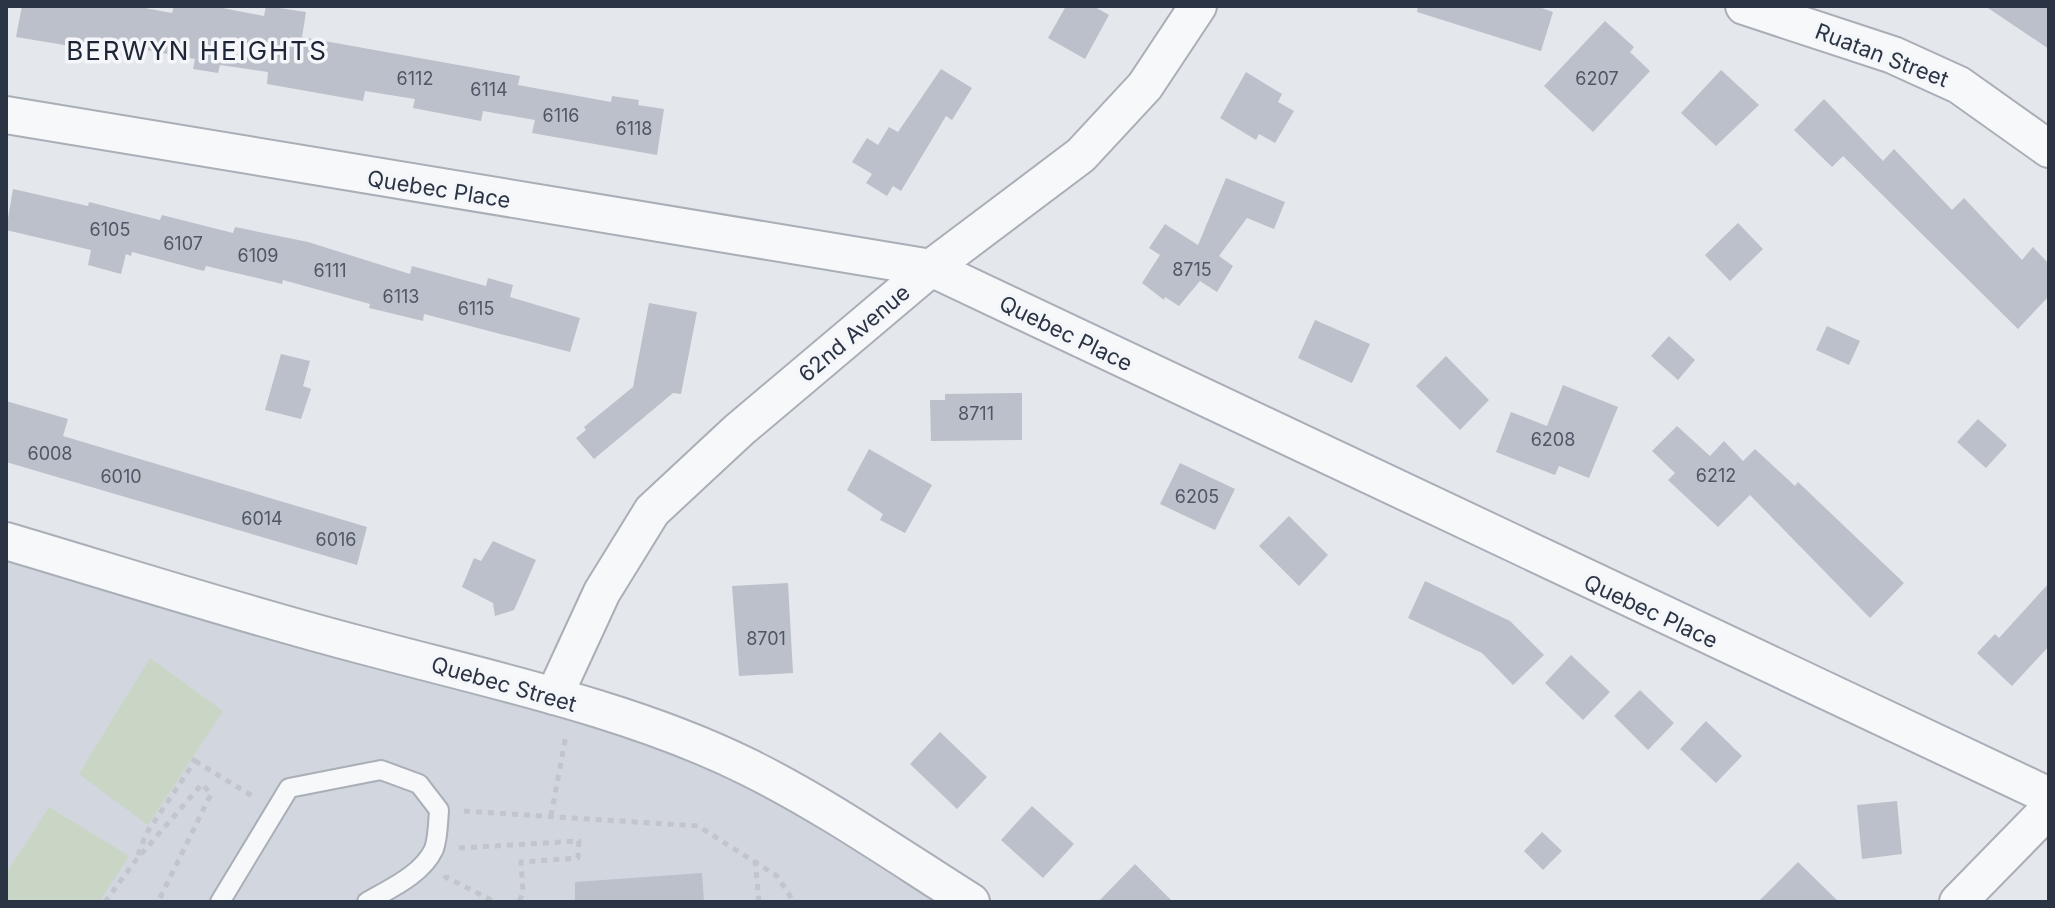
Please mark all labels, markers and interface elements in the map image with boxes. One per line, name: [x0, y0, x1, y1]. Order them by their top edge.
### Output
street label: Ruatan Street: [1812, 18, 1952, 92]
district label: BERWYN HEIGHTS: [66, 35, 328, 66]
house number: 6112: [397, 68, 433, 89]
house number: 6207: [1575, 68, 1619, 89]
house number: 6114: [470, 79, 508, 100]
house number: 6116: [543, 105, 579, 126]
house number: 6118: [616, 118, 652, 139]
street label: Quebec Place: [365, 165, 513, 213]
house number: 6105: [90, 219, 130, 240]
house number: 6107: [163, 233, 203, 254]
house number: 6109: [237, 245, 279, 266]
house number: 8715: [1172, 259, 1212, 280]
house number: 6111: [313, 260, 347, 281]
street label: 62nd Avenue: [793, 279, 915, 387]
house number: 6113: [383, 286, 419, 307]
street label: Quebec Place: [995, 290, 1137, 376]
house number: 6115: [458, 298, 494, 319]
house number: 8711: [958, 403, 994, 424]
house number: 6208: [1531, 429, 1575, 450]
house number: 6008: [27, 443, 73, 464]
house number: 6212: [1696, 465, 1736, 486]
house number: 6010: [100, 466, 142, 487]
house number: 6205: [1175, 486, 1219, 507]
house number: 6014: [241, 508, 283, 529]
house number: 6016: [315, 529, 357, 550]
street label: Quebec Place: [1580, 569, 1722, 653]
house number: 8701: [746, 628, 786, 649]
street label: Quebec Street: [428, 651, 580, 717]

